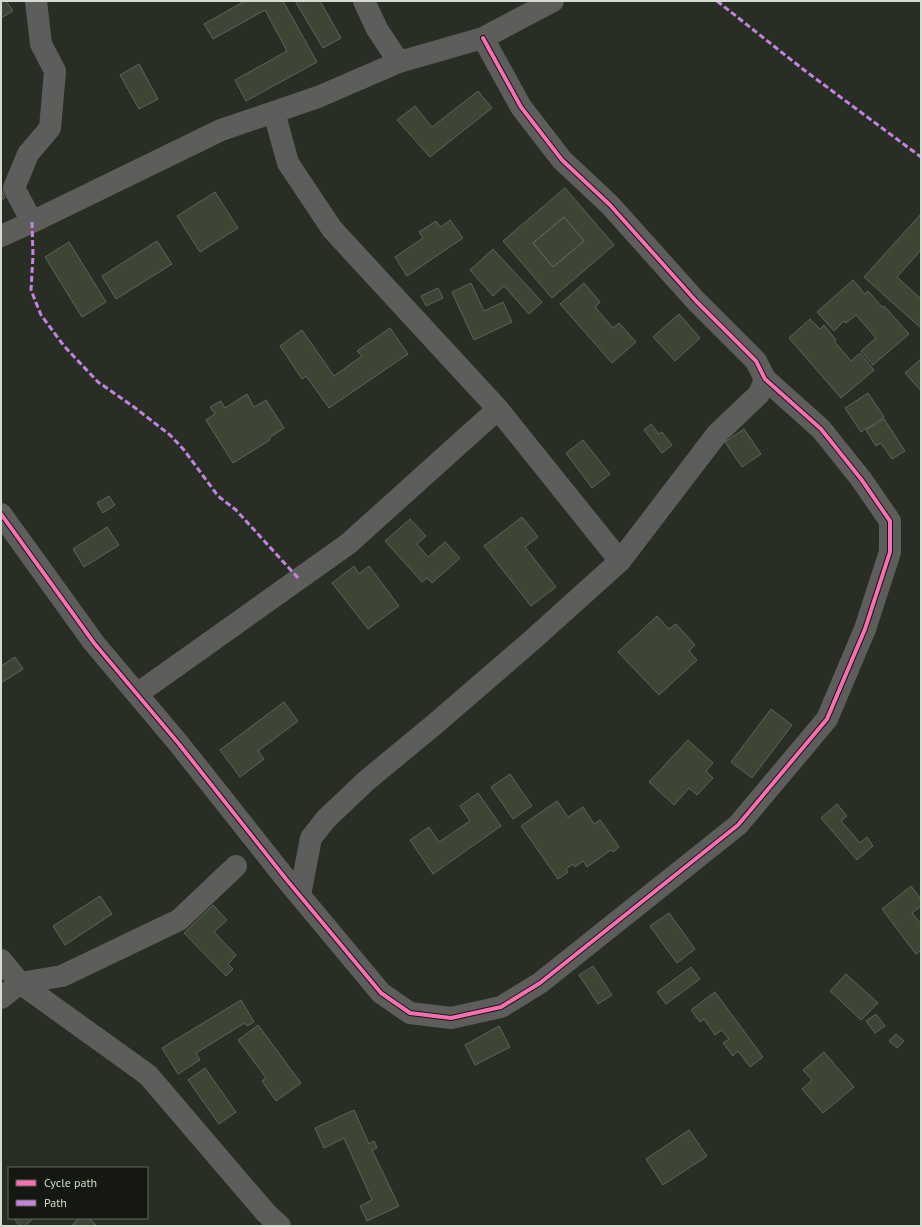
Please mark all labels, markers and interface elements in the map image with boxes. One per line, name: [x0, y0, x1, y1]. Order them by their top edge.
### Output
legend: [8, 1167, 148, 1219]
text: Cycle path: [44, 1175, 97, 1190]
text: Path: [44, 1195, 67, 1210]

